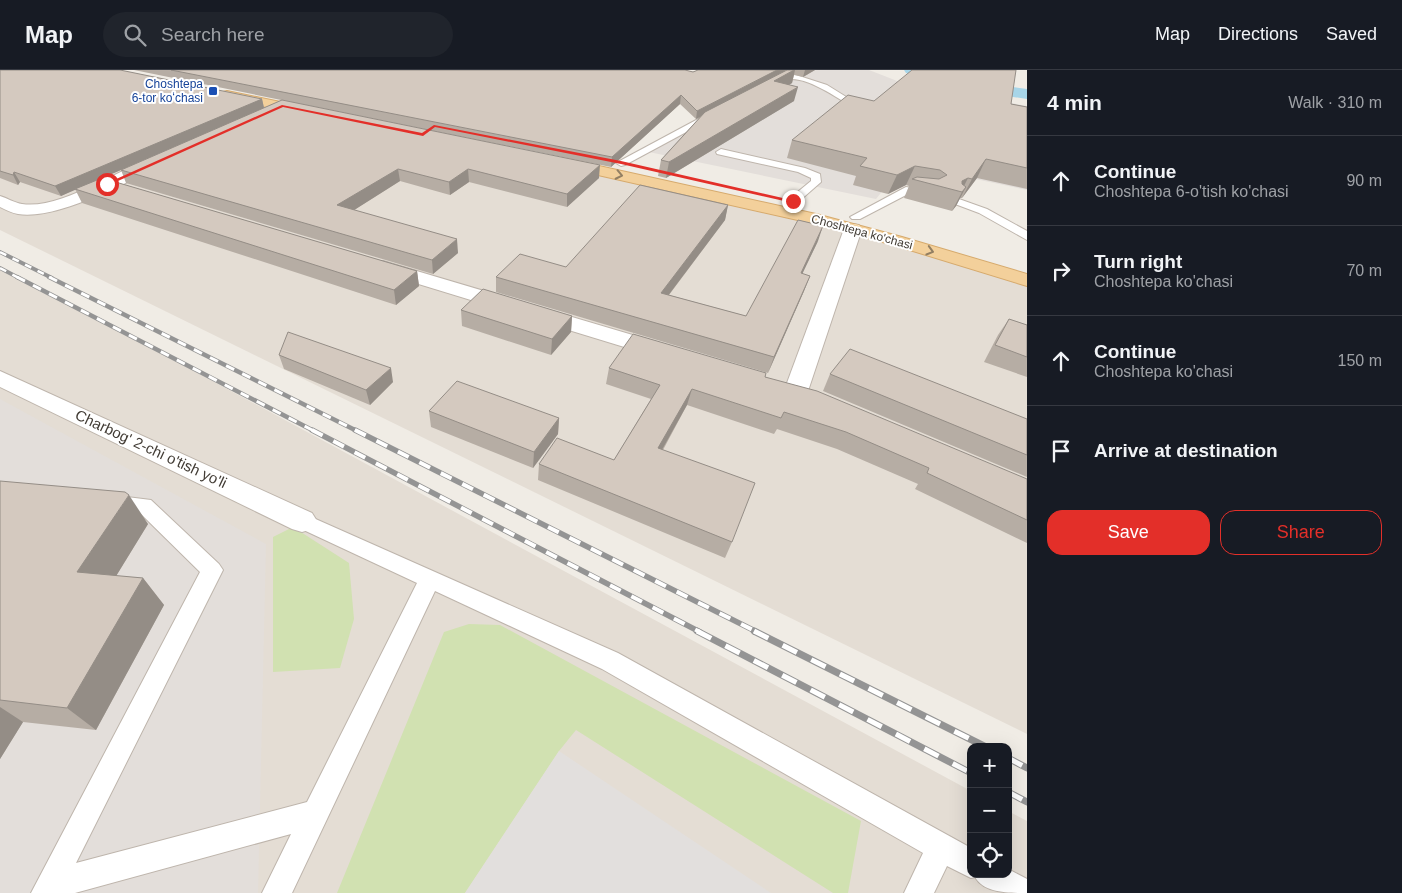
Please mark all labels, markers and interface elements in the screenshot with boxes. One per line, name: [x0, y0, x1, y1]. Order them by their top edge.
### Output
search box: [103, 12, 453, 57]
text: Map: [25, 21, 73, 48]
icon: search: [121, 21, 149, 49]
text: Search here: [161, 24, 265, 45]
text: Map: [1155, 24, 1190, 44]
text: Directions: [1218, 24, 1298, 44]
text: Saved: [1326, 24, 1377, 44]
place label: Choshtepa 6-tor koʻchasi: [132, 77, 203, 105]
marker: Choshtepa 6-tor koʻchasi: [207, 85, 219, 97]
text: 4 min: [1047, 91, 1102, 114]
text: Walk · 310 m: [1288, 94, 1382, 111]
text: Continue: [1094, 161, 1176, 182]
icon: ahead: [1047, 167, 1075, 195]
one-way arrow: [615, 169, 623, 179]
text: 90 m: [1346, 172, 1382, 189]
route start: [96, 173, 119, 196]
text: Choshtepa 6-o'tish ko'chasi: [1094, 183, 1289, 200]
route end: [782, 190, 805, 213]
street label: Choshtepa ko'chasi: [810, 212, 914, 252]
one-way arrow: [925, 245, 933, 255]
text: Turn right: [1094, 251, 1182, 272]
icon: right: [1047, 257, 1075, 285]
text: 70 m: [1346, 262, 1382, 279]
text: Choshtepa ko'chasi: [1094, 273, 1233, 290]
text: Continue: [1094, 341, 1176, 362]
icon: ahead: [1047, 347, 1075, 375]
text: 150 m: [1338, 352, 1382, 369]
text: Choshtepa ko'chasi: [1094, 363, 1233, 380]
street label: Charbog' 2-chi o'tish yo'li: [73, 406, 230, 491]
icon: arrive: [1047, 437, 1075, 465]
text: Arrive at destination: [1094, 440, 1278, 461]
button: Save: [1047, 510, 1210, 555]
button: Share: [1220, 510, 1382, 555]
map controls: [967, 743, 1012, 878]
button: +: [967, 743, 1012, 788]
button: −: [967, 788, 1012, 833]
button: locate: [967, 833, 1012, 878]

